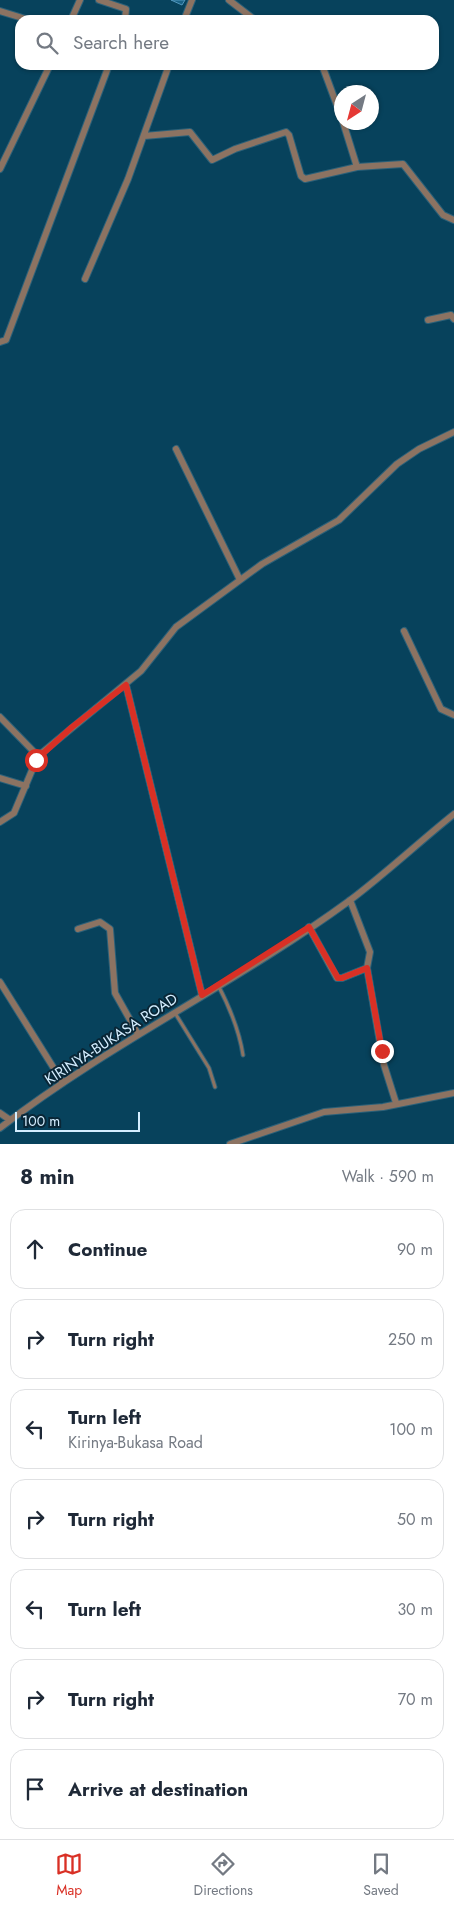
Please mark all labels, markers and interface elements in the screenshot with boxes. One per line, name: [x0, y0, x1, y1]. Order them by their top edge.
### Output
search box: [15, 15, 439, 70]
icon: search: [33, 29, 61, 57]
text: Search here: [73, 29, 169, 56]
north arrow: [334, 85, 379, 130]
route start: [25, 749, 48, 772]
street label: KIRINYA-BUKASA ROAD: [40, 988, 182, 1090]
route end: [371, 1040, 394, 1063]
scale bar: [15, 1109, 140, 1132]
text: 100 m: [22, 1111, 60, 1131]
text: 8 min: [20, 1162, 75, 1192]
text: Walk · 590 m: [342, 1165, 434, 1188]
icon: ahead: [21, 1235, 49, 1263]
text: Continue: [68, 1236, 147, 1263]
text: 90 m: [397, 1238, 433, 1261]
icon: right: [21, 1325, 49, 1353]
text: Turn right: [68, 1326, 154, 1353]
text: 250 m: [388, 1328, 433, 1351]
text: Turn left: [68, 1404, 141, 1431]
icon: left: [21, 1415, 49, 1443]
text: 100 m: [389, 1418, 433, 1441]
text: Kirinya-Bukasa Road: [68, 1431, 203, 1454]
icon: right: [21, 1505, 49, 1533]
text: Turn right: [68, 1506, 154, 1533]
text: 50 m: [397, 1508, 433, 1531]
icon: left: [21, 1595, 49, 1623]
text: Turn left: [68, 1596, 141, 1623]
text: 30 m: [397, 1598, 433, 1621]
icon: right: [21, 1685, 49, 1713]
text: Turn right: [68, 1686, 154, 1713]
text: 70 m: [398, 1688, 433, 1711]
icon: arrive: [21, 1775, 49, 1803]
text: Arrive at destination: [68, 1776, 248, 1803]
tab: Map: [55, 1850, 83, 1900]
tab: Directions: [194, 1850, 253, 1900]
tab: Saved: [363, 1850, 399, 1900]

